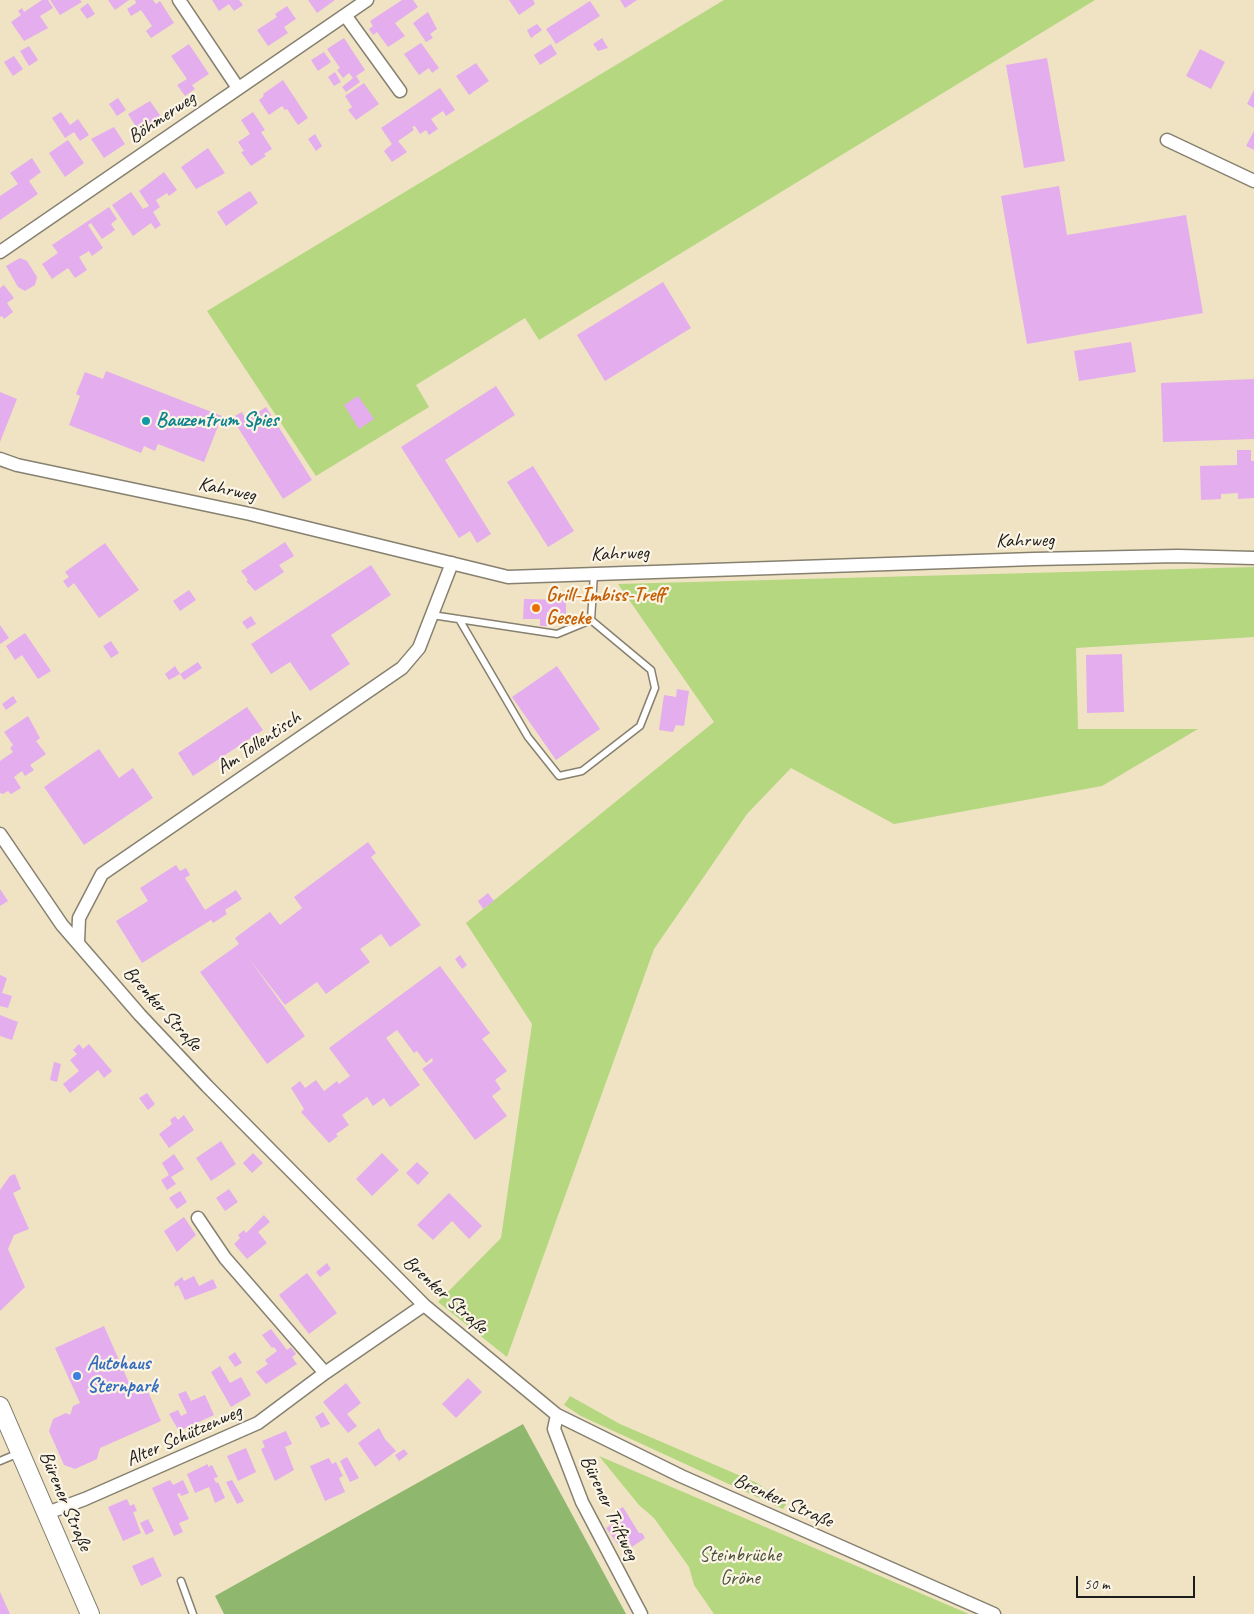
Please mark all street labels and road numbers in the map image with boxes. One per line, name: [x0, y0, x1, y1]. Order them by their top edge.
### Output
street label: Böhmerweg: [124, 87, 200, 149]
street label: Kahrweg: [196, 472, 258, 508]
street label: Kahrweg: [996, 528, 1054, 554]
street label: Kahrweg: [590, 541, 650, 567]
street label: Am Tollentisch: [212, 706, 306, 780]
street label: Brenker Straße: [118, 962, 206, 1056]
street label: Brenker Straße: [398, 1251, 492, 1339]
street label: Alter Schützenweg: [123, 1400, 245, 1472]
street label: Bürener Straße: [33, 1447, 97, 1555]
street label: Bürener Triftweg: [574, 1452, 644, 1564]
street label: Brenker Straße: [730, 1468, 836, 1534]

